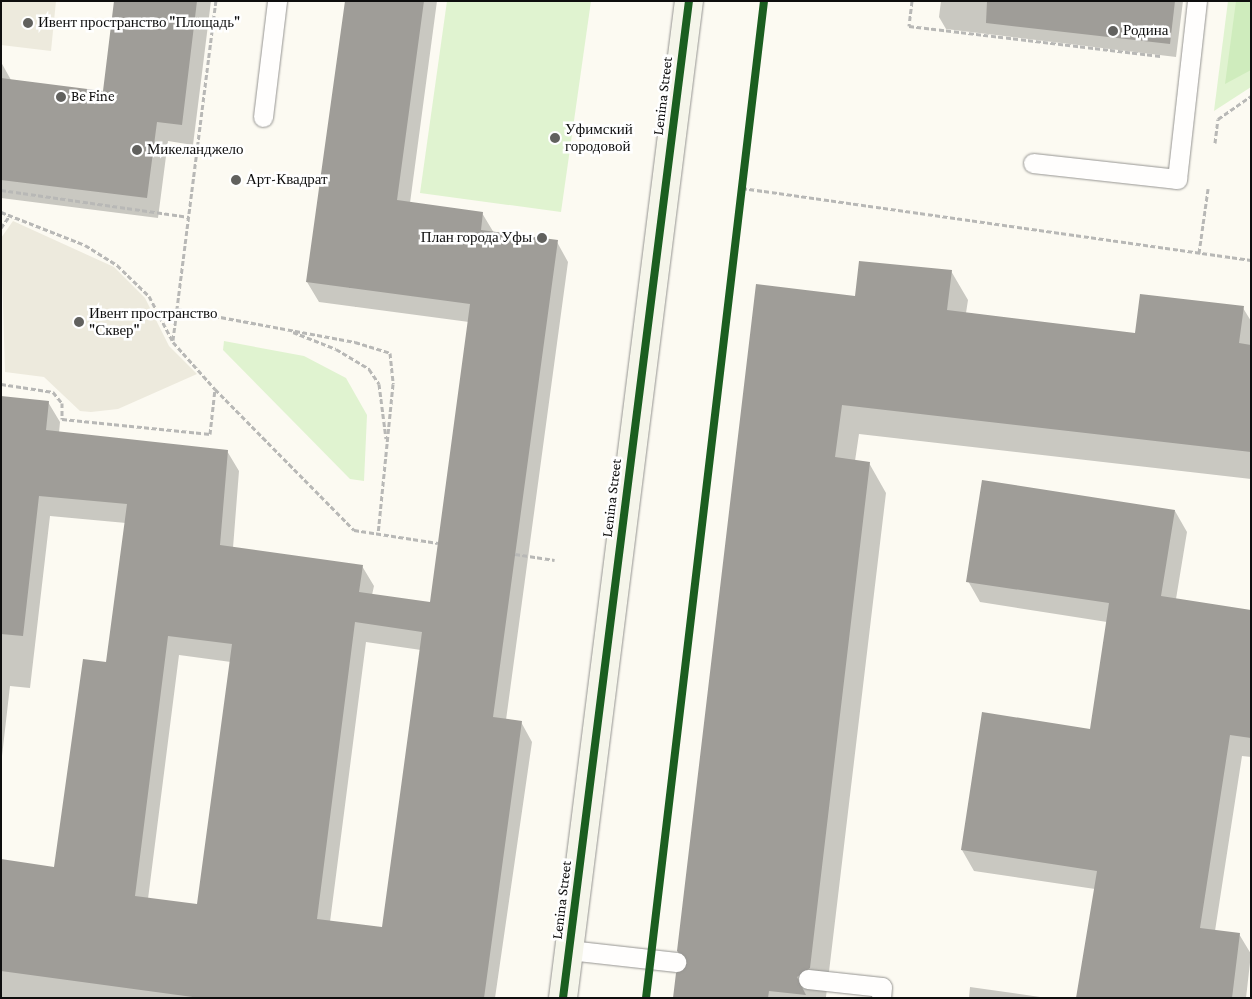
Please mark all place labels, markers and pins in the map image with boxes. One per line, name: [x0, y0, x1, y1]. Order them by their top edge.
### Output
place label: Ивент пространство "Площадь": [38, 14, 240, 32]
marker: Ивент пространство "Площадь": [22, 17, 34, 29]
place label: Родина: [1123, 22, 1168, 40]
marker: Родина: [1107, 25, 1119, 37]
place label: Be Fine: [71, 88, 114, 106]
marker: Be Fine: [55, 91, 67, 103]
place label: Уфимский городовой: [565, 120, 633, 155]
marker: Уфимский городовой: [549, 132, 561, 144]
place label: Микеланджело: [147, 141, 244, 159]
marker: Микеланджело: [131, 144, 143, 156]
place label: Арт-Квадрат: [246, 171, 328, 189]
marker: Арт-Квадрат: [230, 174, 242, 186]
place label: План города Уфы: [421, 229, 532, 247]
marker: План города Уфы: [536, 232, 548, 244]
place label: Ивент пространство "Сквер": [89, 304, 218, 339]
marker: Ивент пространство "Сквер": [73, 316, 85, 328]

